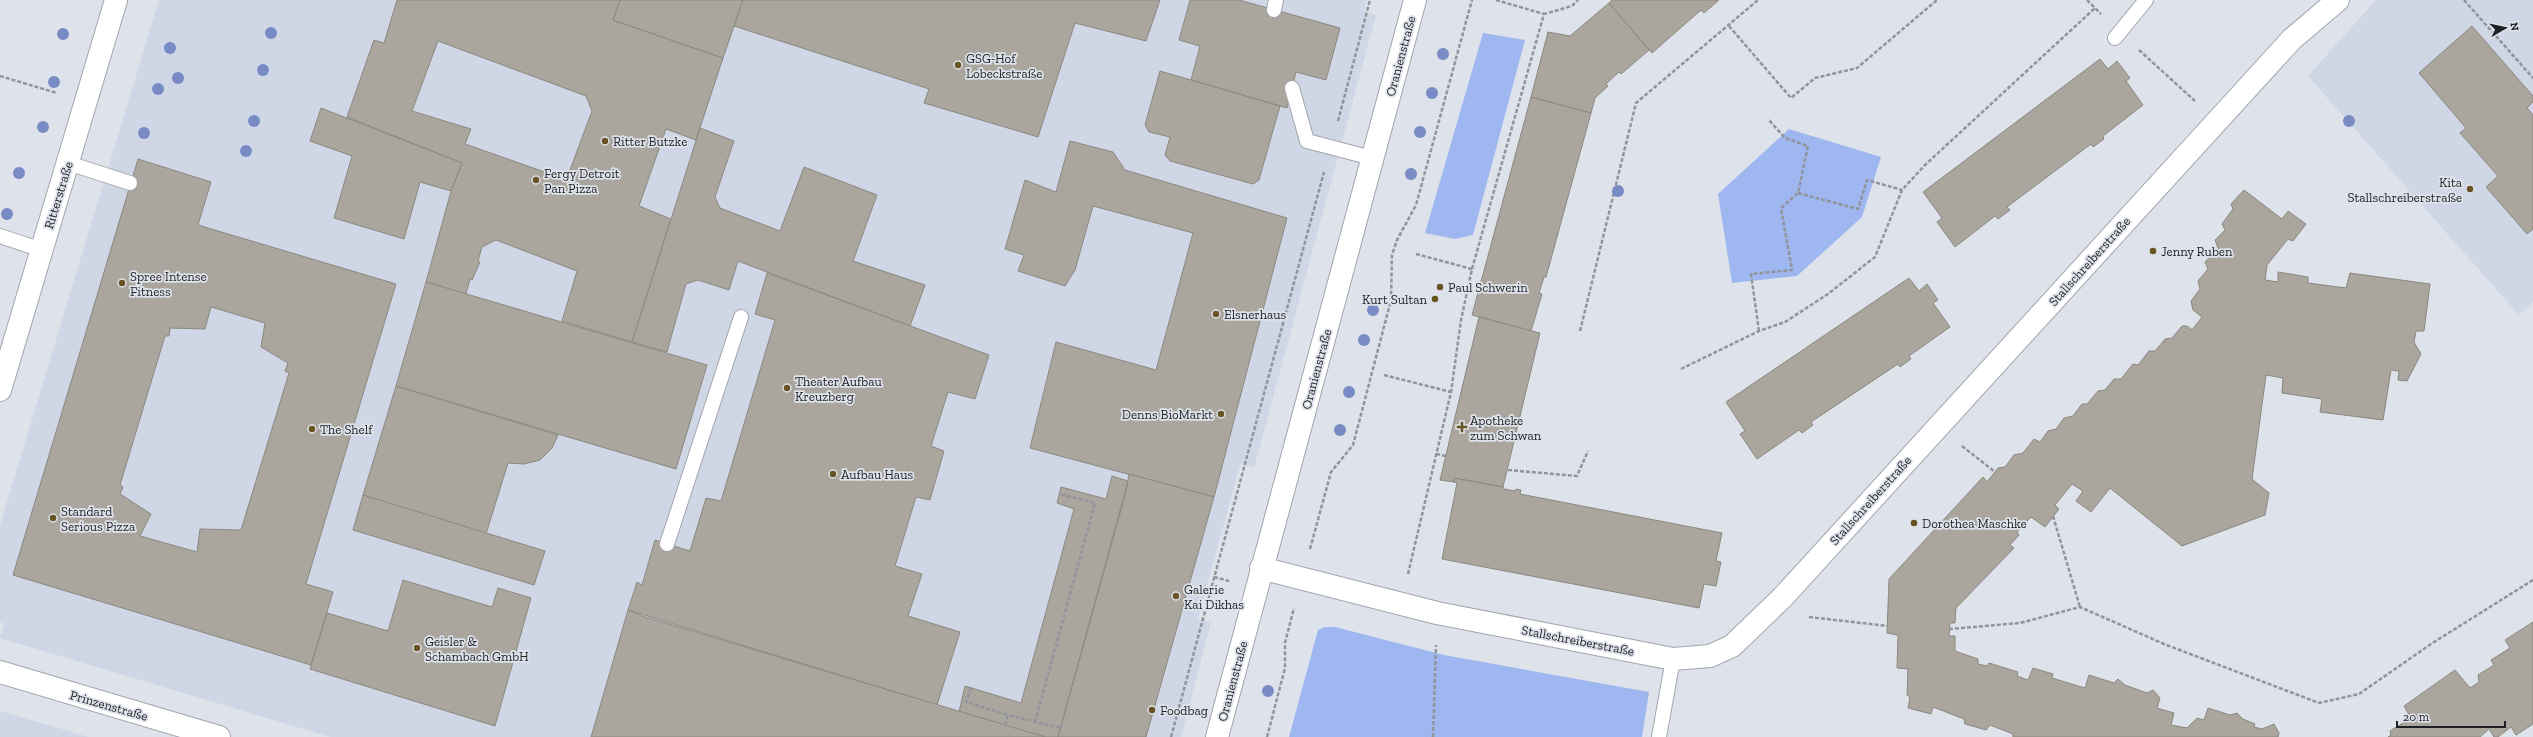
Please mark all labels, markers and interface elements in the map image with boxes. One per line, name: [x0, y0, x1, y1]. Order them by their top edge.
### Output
north arrow: [2485, 8, 2525, 48]
street label: Oranienstraße: [1383, 14, 1418, 98]
text: N: [2507, 21, 2522, 32]
place label: GSG-Hof Lobeckstraße: [966, 51, 1042, 81]
marker: GSG-Hof Lobeckstraße: [953, 60, 963, 70]
place label: Ritter Butzke: [613, 134, 687, 149]
marker: Ritter Butzke: [600, 136, 610, 146]
street label: Ritterstraße: [41, 160, 76, 231]
place label: Fergy Detroit Pan Pizza: [544, 166, 620, 196]
marker: Fergy Detroit Pan Pizza: [531, 175, 541, 185]
place label: Kita Stallschreiberstraße: [2348, 175, 2463, 205]
marker: Kita Stallschreiberstraße: [2465, 184, 2475, 194]
street label: Stallschreiberstraße: [2045, 214, 2133, 309]
place label: Jenny Ruben: [2161, 244, 2233, 259]
marker: Jenny Ruben: [2148, 246, 2158, 256]
place label: Spree Intense Fitness: [130, 269, 207, 299]
marker: Spree Intense Fitness: [117, 278, 127, 288]
place label: Paul Schwerin: [1448, 280, 1528, 295]
marker: Paul Schwerin: [1435, 282, 1445, 292]
place label: Kurt Sultan: [1362, 292, 1428, 307]
marker: Kurt Sultan: [1430, 294, 1440, 304]
place label: Elsnerhaus: [1224, 307, 1287, 322]
marker: Elsnerhaus: [1211, 309, 1221, 319]
street label: Oranienstraße: [1299, 327, 1334, 411]
place label: Theater Aufbau Kreuzberg: [795, 374, 882, 404]
marker: Theater Aufbau Kreuzberg: [782, 383, 792, 393]
place label: Denns BioMarkt: [1122, 407, 1213, 422]
marker: Denns BioMarkt: [1216, 409, 1226, 419]
place label: Apotheke zum Schwan: [1470, 413, 1542, 443]
place label: The Shelf: [320, 422, 373, 437]
marker: Apotheke zum Schwan: [1457, 422, 1467, 432]
marker: The Shelf: [307, 424, 317, 434]
street label: Stallschreiberstraße: [1826, 453, 1914, 548]
place label: Aufbau Haus: [841, 467, 913, 482]
marker: Aufbau Haus: [828, 469, 838, 479]
place label: Standard Serious Pizza: [61, 504, 136, 534]
marker: Standard Serious Pizza: [48, 513, 58, 523]
place label: Dorothea Maschke: [1922, 516, 2027, 531]
marker: Dorothea Maschke: [1909, 518, 1919, 528]
place label: Galerie Kai Dikhas: [1184, 582, 1244, 612]
marker: Galerie Kai Dikhas: [1171, 591, 1181, 601]
street label: Stallschreiberstraße: [1520, 622, 1636, 659]
place label: Geisler & Schambach GmbH: [425, 634, 529, 664]
street label: Oranienstraße: [1215, 639, 1250, 723]
marker: Geisler & Schambach GmbH: [412, 643, 422, 653]
street label: Prinzenstraße: [68, 687, 150, 724]
place label: Foodbag: [1160, 703, 1208, 718]
scale bar: [2397, 703, 2505, 729]
marker: Foodbag: [1147, 705, 1157, 715]
text: 20 m: [2403, 710, 2430, 724]

